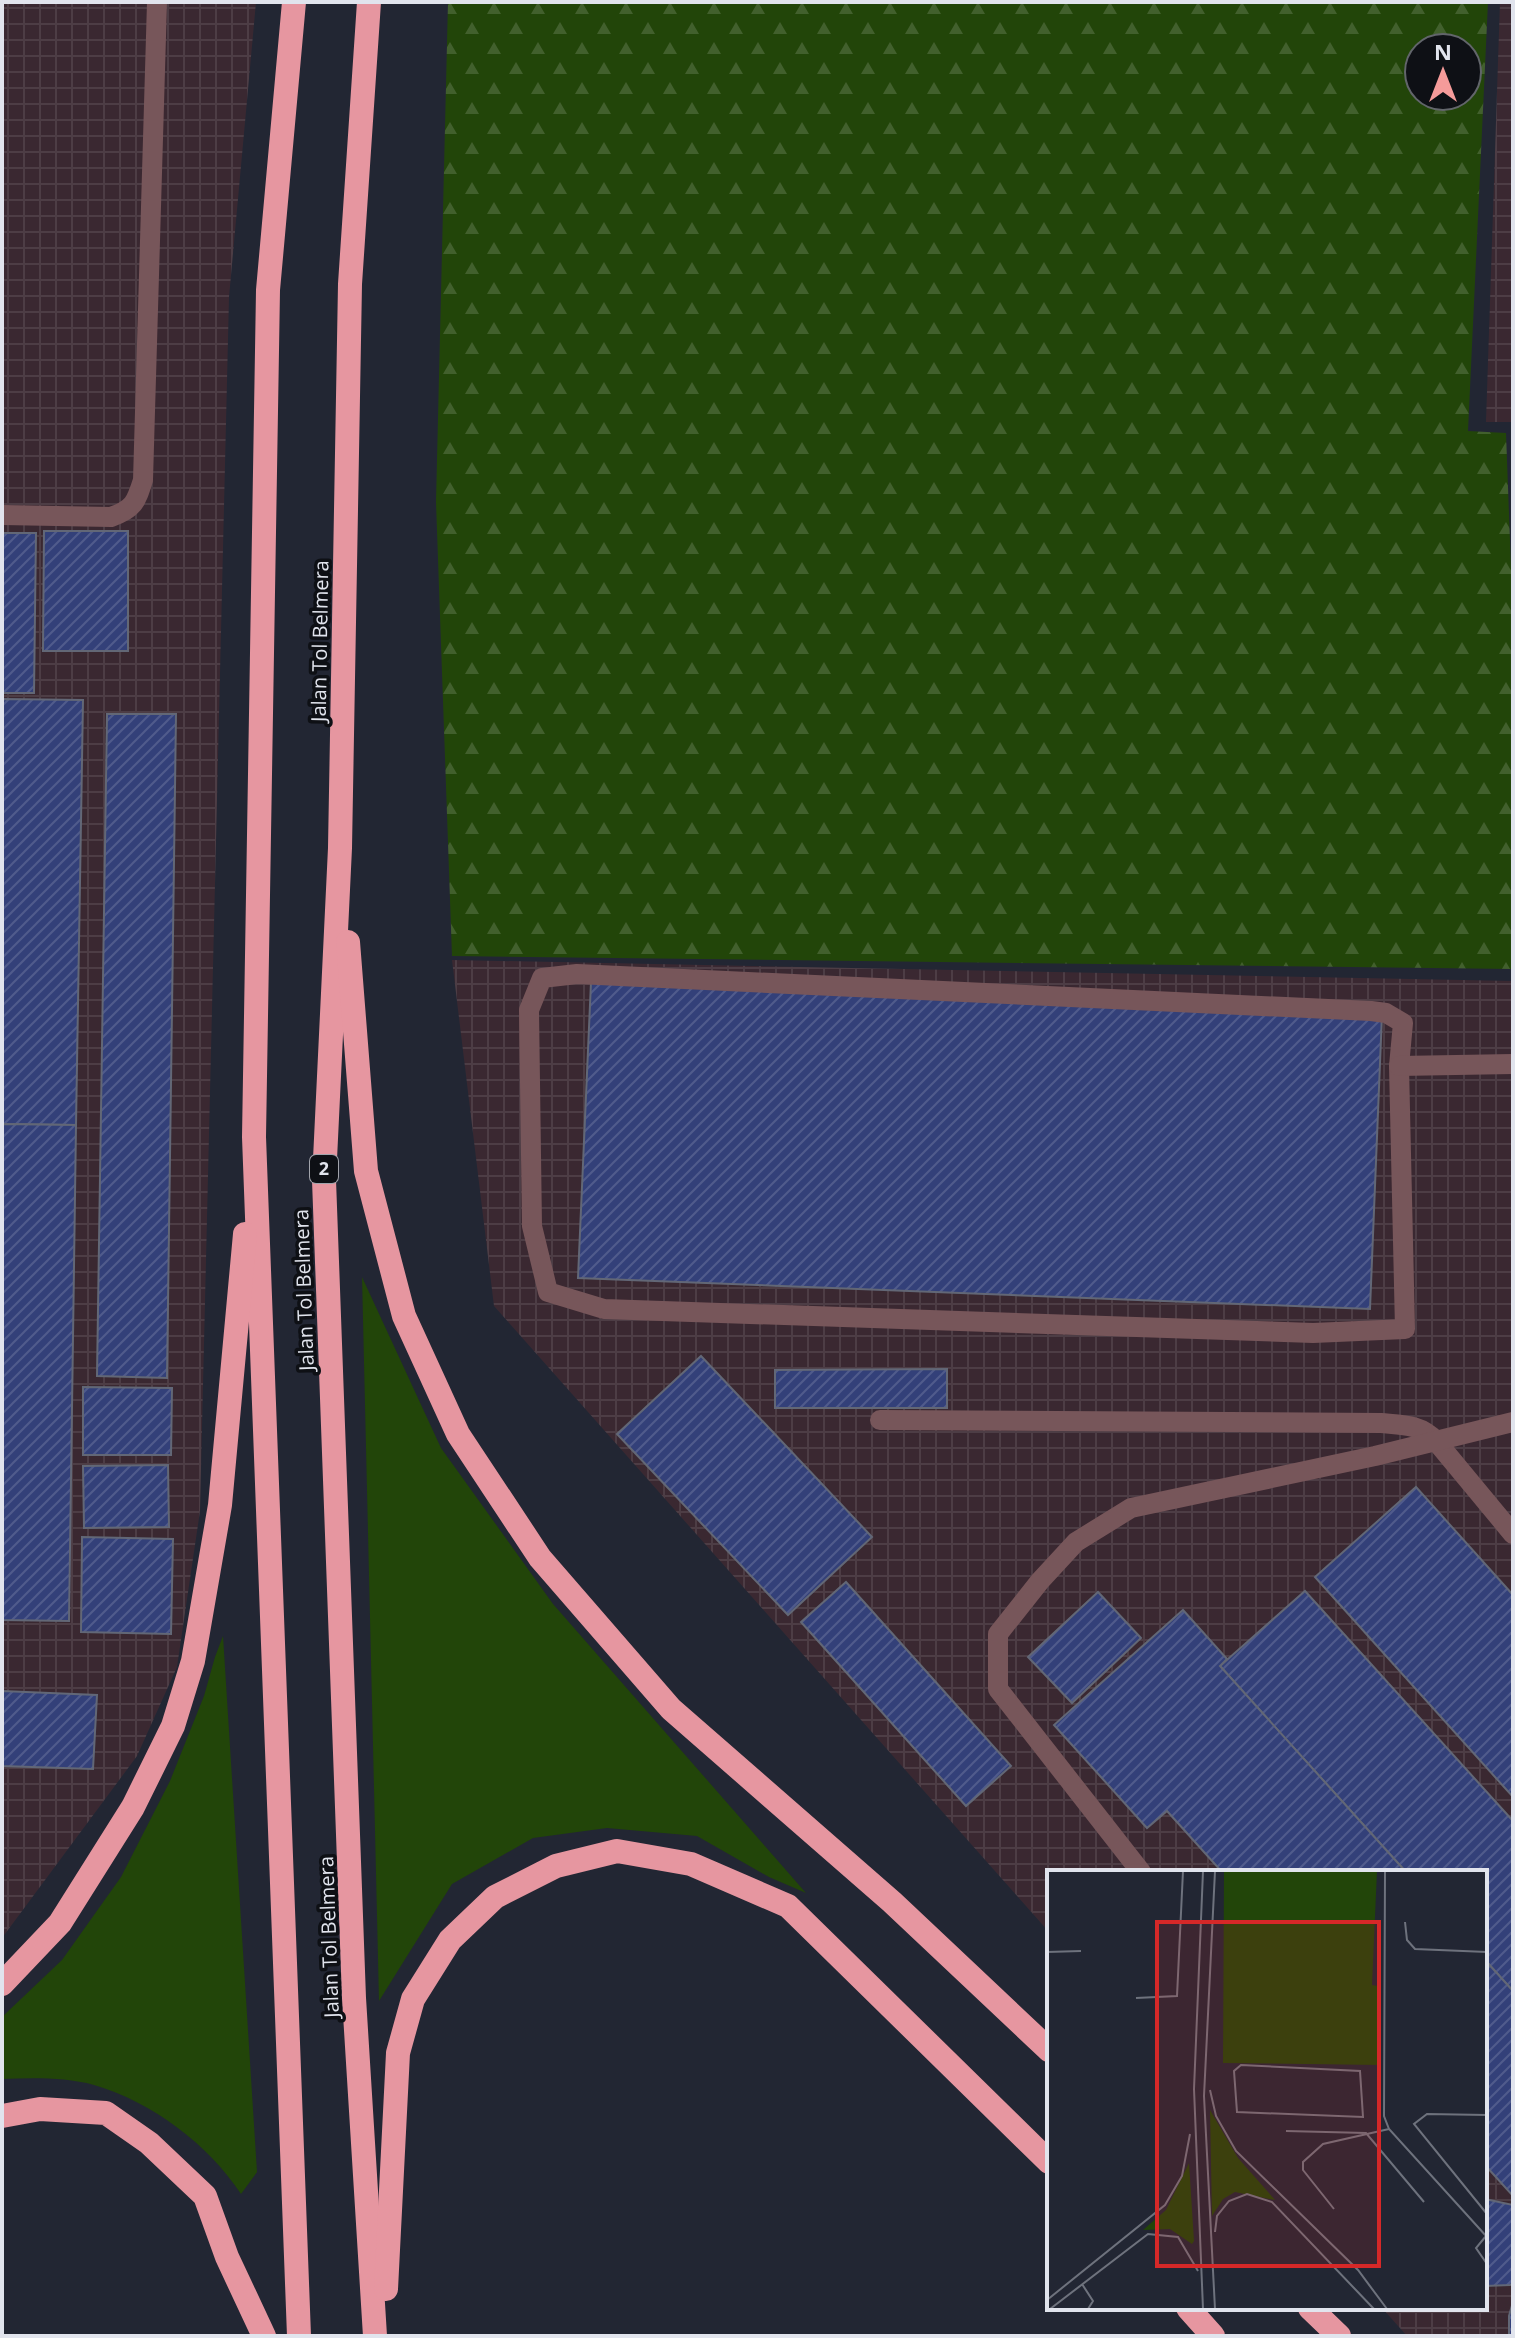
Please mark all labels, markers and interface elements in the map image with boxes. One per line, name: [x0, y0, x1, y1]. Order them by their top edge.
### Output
north arrow: [1403, 32, 1483, 112]
text: N: [1434, 36, 1452, 66]
street label: Jalan Tol Belmera: [305, 560, 334, 724]
road number: 2: [310, 1155, 338, 1183]
street label: Jalan Tol Belmera: [287, 1209, 320, 1373]
street label: Jalan Tol Belmera: [312, 1856, 345, 2020]
inset map: [1047, 1870, 1487, 2310]

